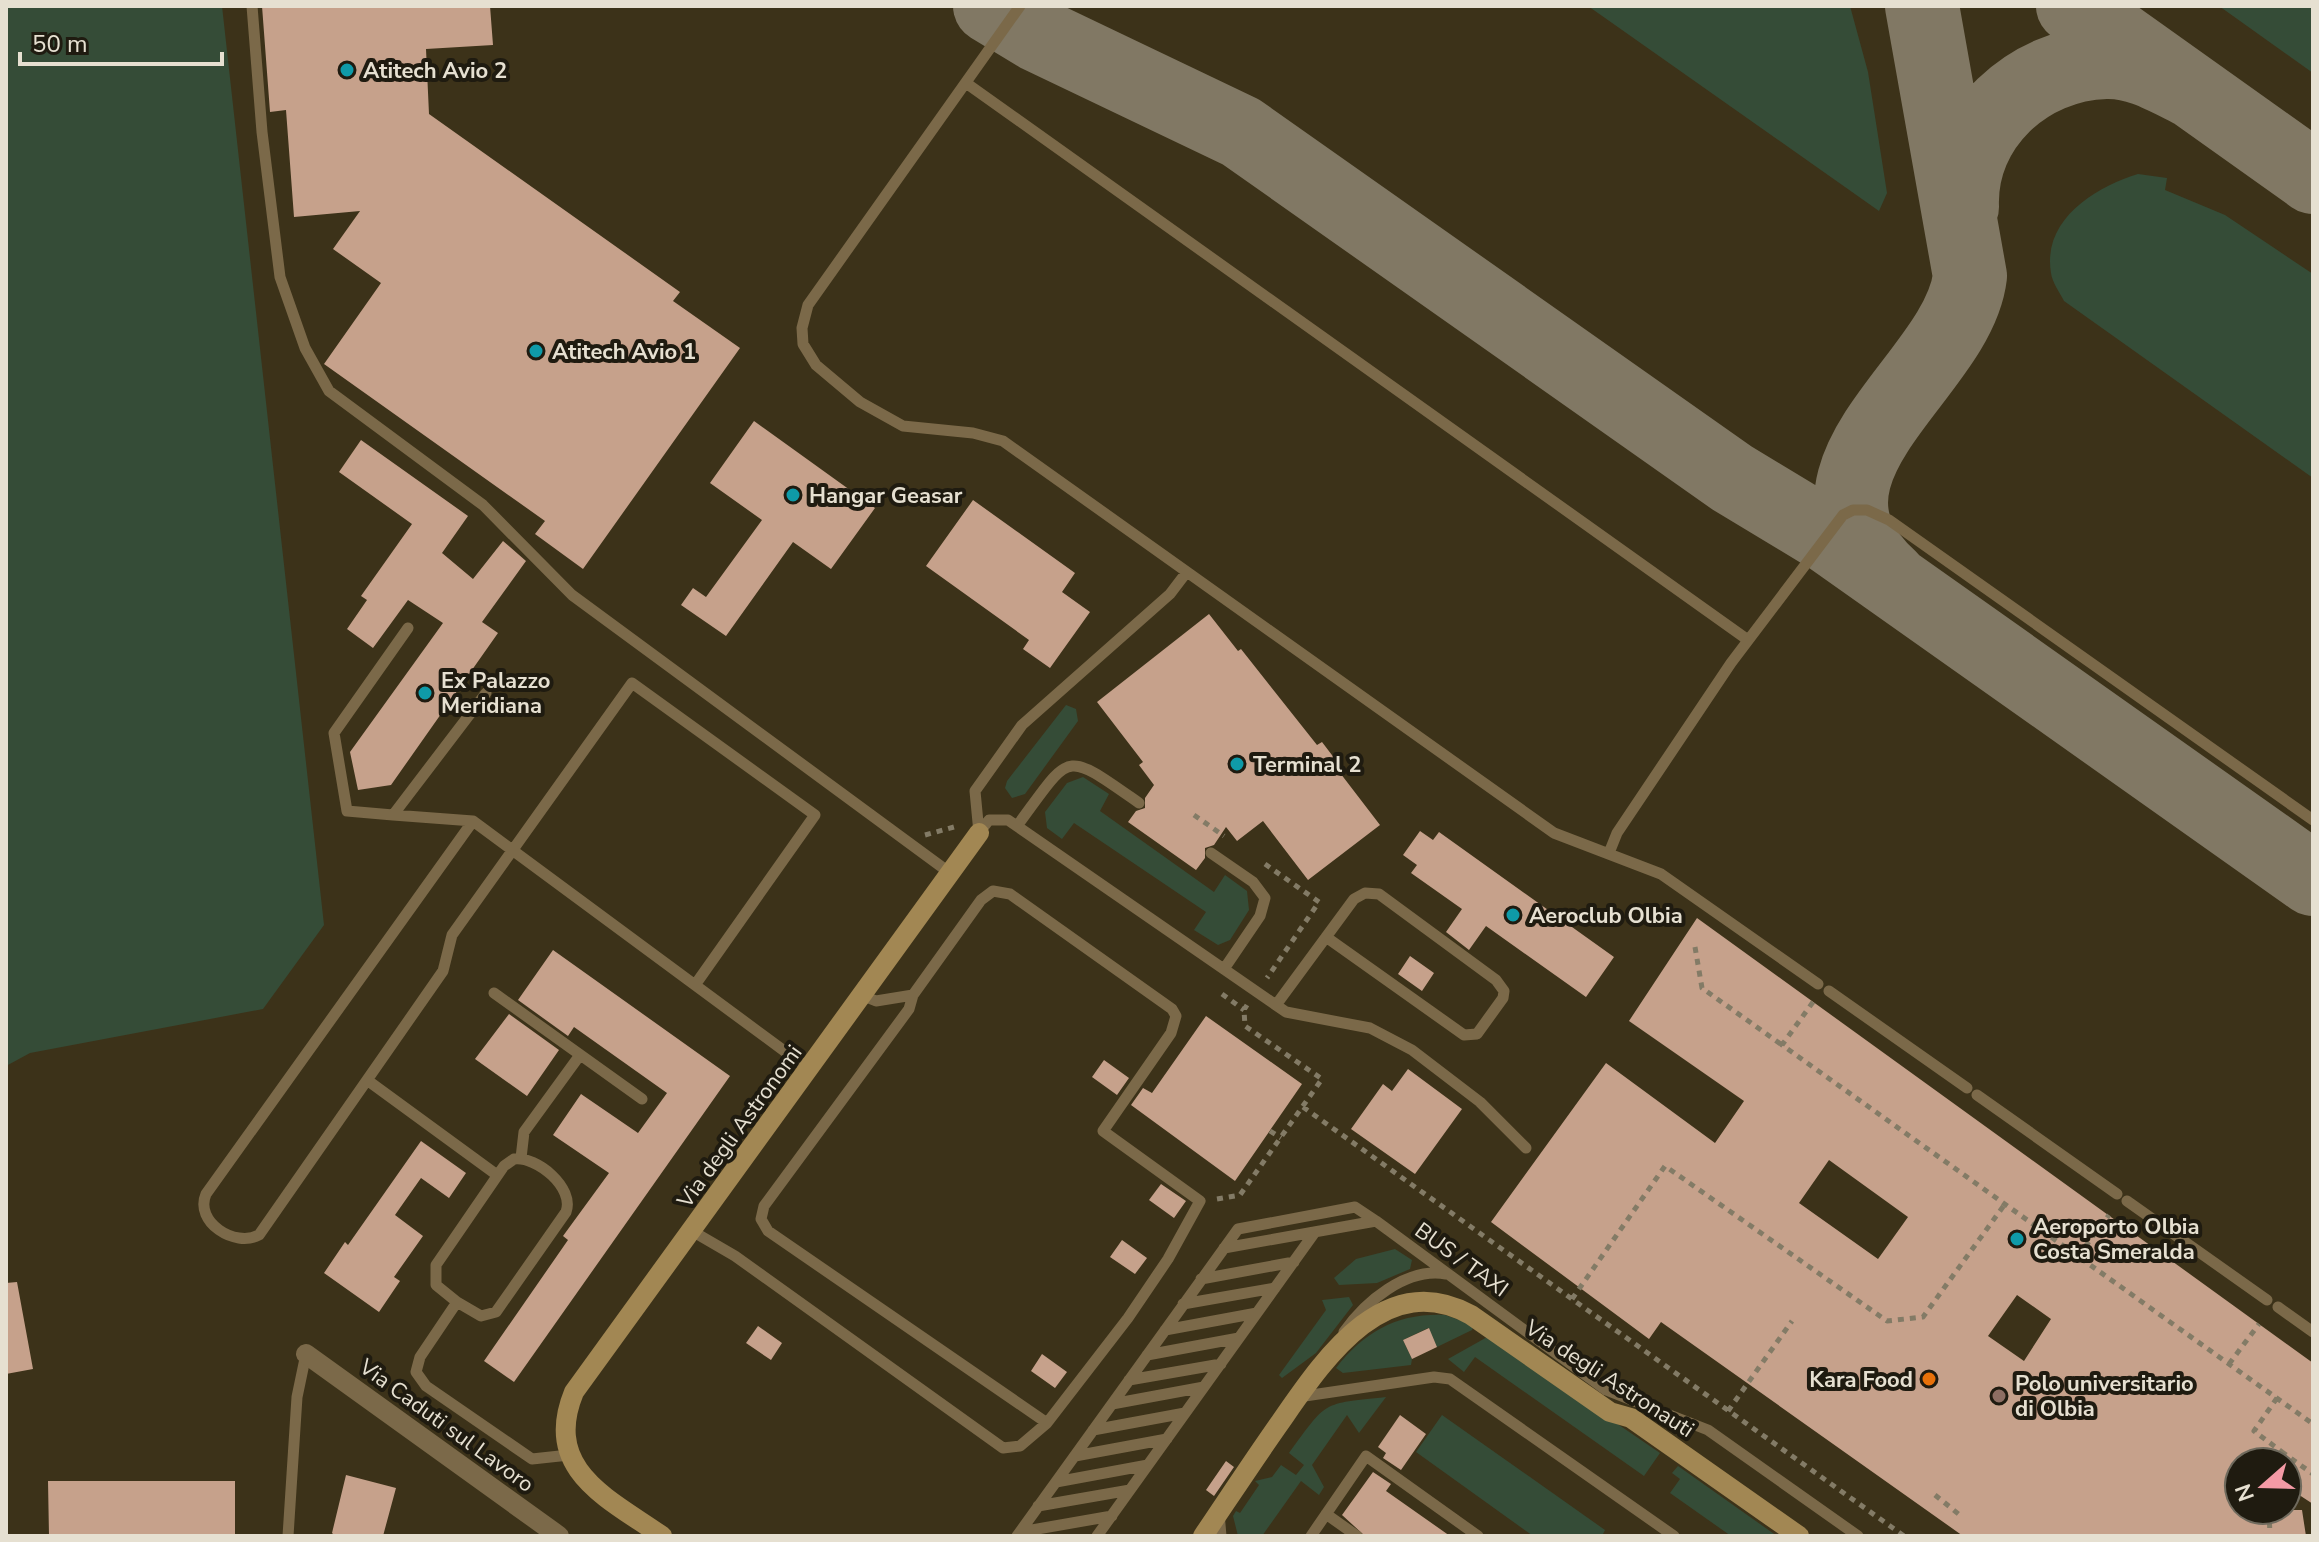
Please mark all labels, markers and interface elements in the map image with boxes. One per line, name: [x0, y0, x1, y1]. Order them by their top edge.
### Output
scale bar: [20, 16, 222, 66]
text: 50 m: [32, 28, 88, 60]
place label: Atitech Avio 2: [363, 56, 507, 86]
marker: Atitech Avio 2: [338, 61, 356, 79]
place label: Atitech Avio 1: [552, 337, 696, 367]
marker: Atitech Avio 1: [527, 342, 545, 360]
place label: Hangar Geasar: [809, 481, 963, 511]
marker: Hangar Geasar: [784, 486, 802, 504]
place label: Ex Palazzo Meridiana: [441, 666, 550, 721]
marker: Ex Palazzo Meridiana: [416, 684, 434, 702]
place label: Terminal 2: [1253, 750, 1361, 780]
marker: Terminal 2: [1228, 755, 1246, 773]
place label: Aeroclub Olbia: [1529, 901, 1683, 931]
marker: Aeroclub Olbia: [1504, 906, 1522, 924]
street label: Via degli Astronomi: [670, 1039, 809, 1215]
place label: Aeroporto Olbia Costa Smeralda: [2033, 1212, 2200, 1267]
street label: BUS / TAXI: [1408, 1216, 1514, 1304]
marker: Aeroporto Olbia Costa Smeralda: [2008, 1230, 2026, 1248]
street label: Via degli Astronauti: [1518, 1312, 1700, 1445]
street label: Via Caduti sul Lavoro: [352, 1352, 540, 1499]
place label: Kara Food: [1809, 1365, 1913, 1395]
place label: Polo universitario di Olbia: [2015, 1369, 2194, 1424]
marker: Kara Food: [1920, 1370, 1938, 1388]
marker: Polo universitario di Olbia: [1990, 1387, 2008, 1405]
north arrow: [2223, 1446, 2303, 1526]
text: N: [2228, 1480, 2262, 1505]

